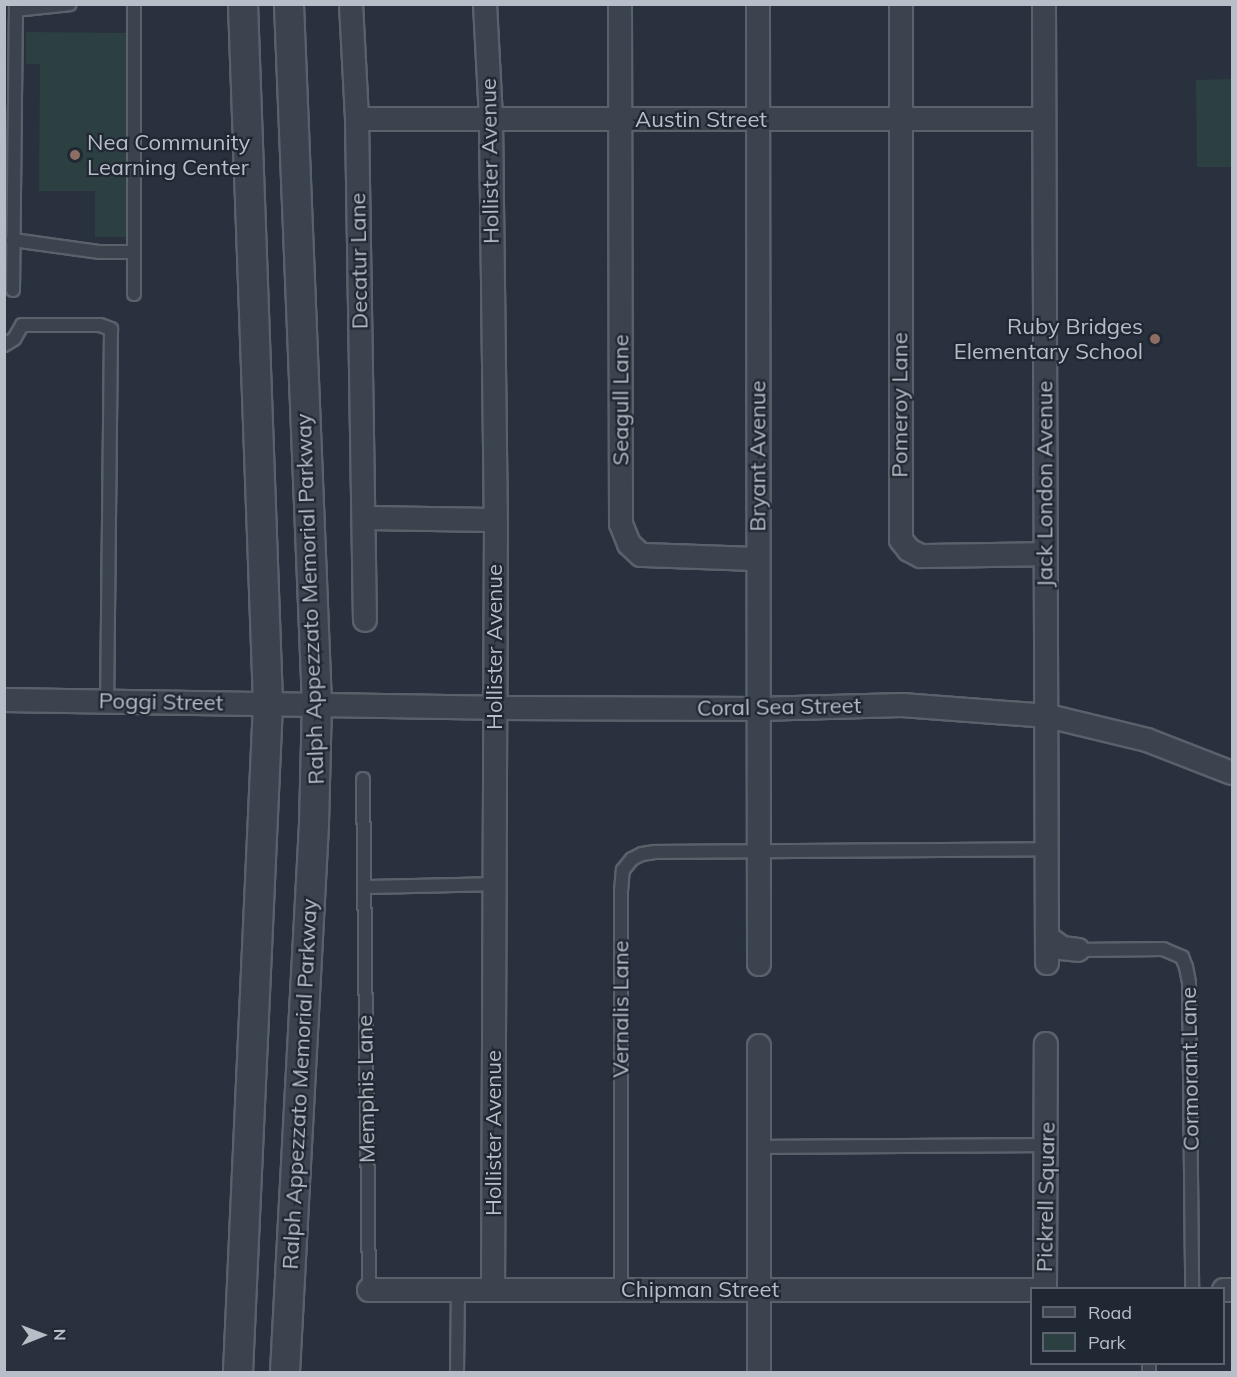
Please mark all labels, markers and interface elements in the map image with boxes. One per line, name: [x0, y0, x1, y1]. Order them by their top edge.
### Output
street label: Hollister Avenue: [475, 78, 505, 244]
street label: Austin Street: [635, 107, 767, 133]
place label: Nea Community Learning Center: [87, 129, 250, 180]
marker: Nea Community Learning Center: [68, 148, 82, 162]
street label: Decatur Lane: [345, 192, 373, 330]
place label: Ruby Bridges Elementary School: [954, 313, 1143, 364]
street label: Pomeroy Lane: [887, 332, 913, 478]
marker: Ruby Bridges Elementary School: [1148, 332, 1162, 346]
street label: Seagull Lane: [608, 334, 634, 466]
street label: Bryant Avenue: [745, 380, 771, 532]
street label: Jack London Avenue: [1032, 381, 1058, 587]
street label: Ralph Appezzato Memorial Parkway: [290, 413, 330, 785]
street label: Hollister Avenue: [482, 564, 508, 730]
street label: Poggi Street: [98, 688, 224, 716]
street label: Coral Sea Street: [697, 692, 861, 722]
street label: Ralph Appezzato Memorial Parkway: [277, 898, 323, 1270]
street label: Vernalis Lane: [608, 940, 634, 1078]
street label: Cormorant Lane: [1175, 987, 1205, 1151]
street label: Memphis Lane: [352, 1015, 380, 1163]
street label: Hollister Avenue: [481, 1050, 507, 1216]
street label: Pickrell Square: [1031, 1122, 1061, 1272]
street label: Chipman Street: [621, 1277, 779, 1303]
legend: [1030, 1287, 1225, 1365]
text: Road: [1088, 1301, 1132, 1324]
north arrow: [12, 1305, 72, 1365]
text: N: [50, 1328, 70, 1341]
text: Park: [1088, 1331, 1126, 1354]

